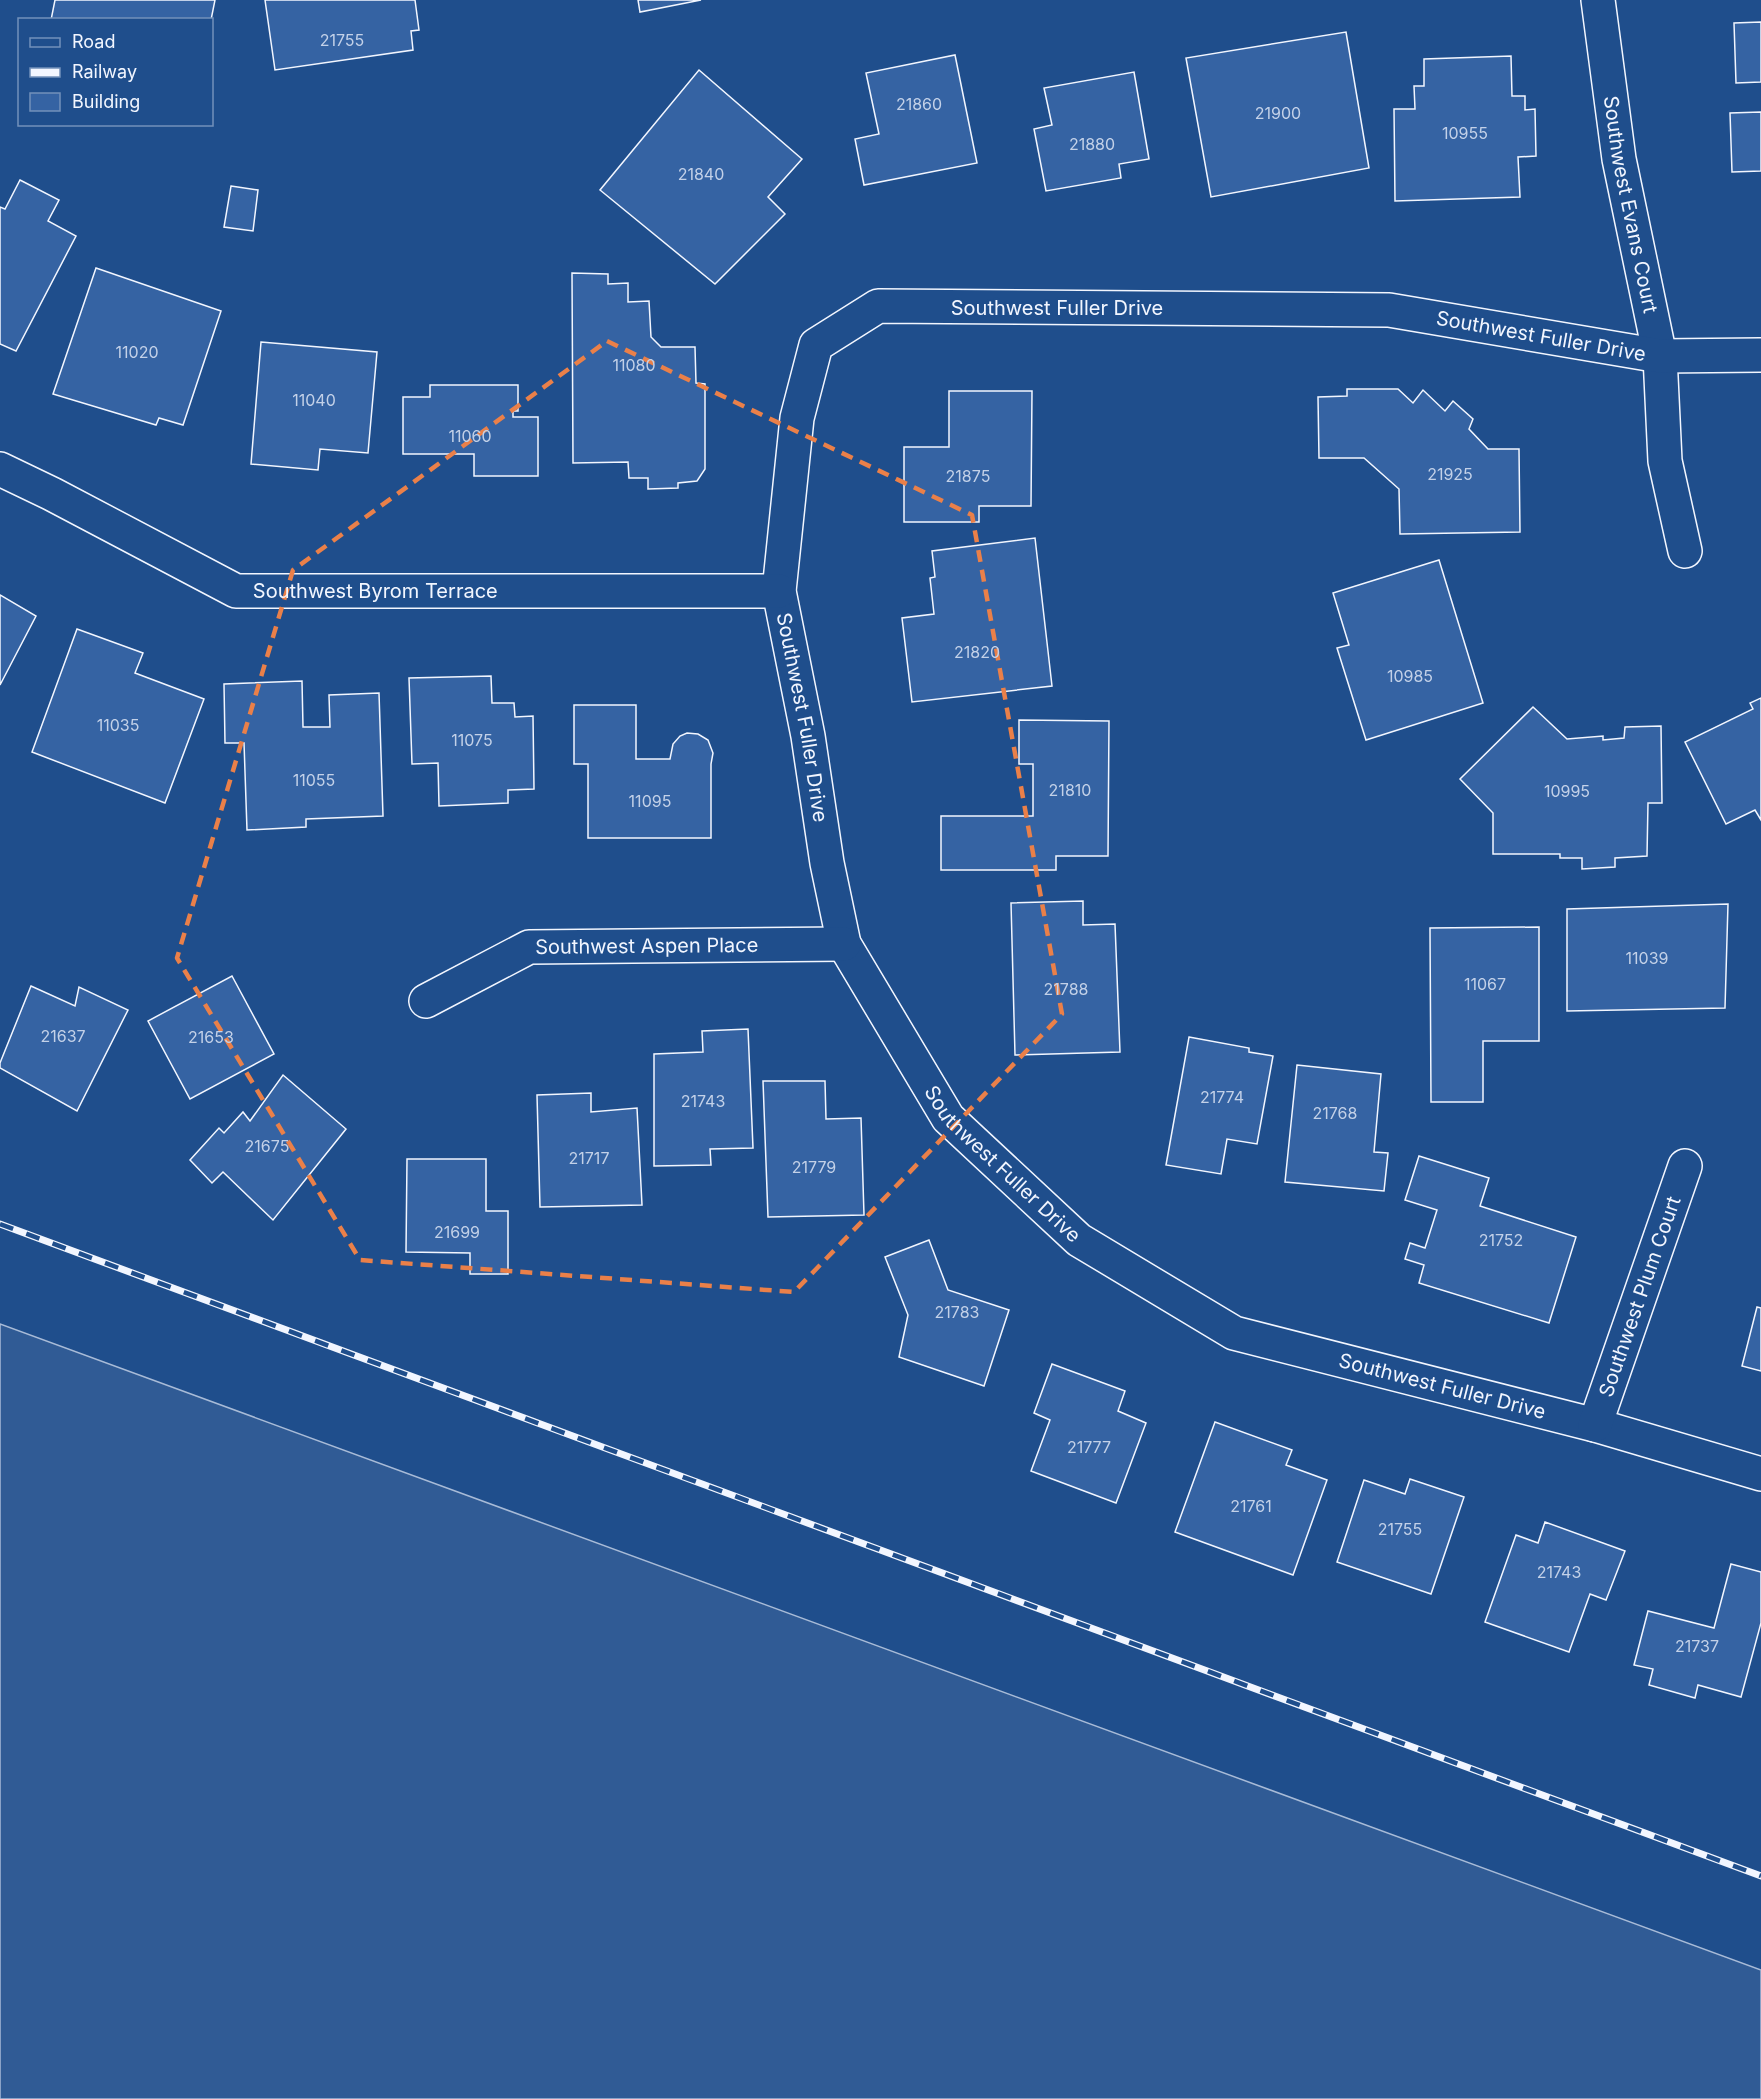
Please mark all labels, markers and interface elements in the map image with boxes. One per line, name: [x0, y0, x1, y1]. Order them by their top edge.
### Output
legend: [18, 18, 213, 126]
house number: 21755: [320, 30, 364, 50]
text: Road: [72, 31, 115, 52]
text: Railway: [72, 61, 137, 82]
text: Building: [72, 91, 140, 112]
house number: 21860: [896, 94, 942, 114]
street label: Southwest Evans Court: [1599, 94, 1663, 316]
house number: 21900: [1255, 103, 1301, 123]
house number: 10955: [1442, 123, 1488, 143]
house number: 21880: [1069, 134, 1115, 154]
house number: 21840: [678, 164, 724, 184]
street label: Southwest Fuller Drive: [951, 296, 1163, 320]
street label: Southwest Fuller Drive: [1434, 306, 1648, 366]
house number: 11020: [116, 342, 158, 362]
house number: 11080: [612, 355, 656, 375]
house number: 11040: [292, 390, 336, 410]
house number: 11060: [448, 426, 492, 446]
house number: 21925: [1427, 464, 1473, 484]
house number: 21875: [946, 466, 990, 486]
street label: Southwest Byrom Terrace: [253, 579, 498, 603]
street label: Southwest Fuller Drive: [772, 610, 833, 824]
house number: 21820: [954, 642, 1000, 662]
house number: 10985: [1387, 666, 1433, 686]
house number: 11035: [97, 715, 139, 735]
house number: 11075: [451, 730, 493, 750]
house number: 11055: [293, 770, 335, 790]
house number: 21810: [1049, 780, 1091, 800]
house number: 10995: [1544, 781, 1590, 801]
house number: 11095: [629, 791, 671, 811]
street label: Southwest Aspen Place: [535, 933, 758, 959]
house number: 11039: [1626, 948, 1668, 968]
house number: 11067: [1464, 974, 1506, 994]
house number: 21788: [1044, 979, 1088, 999]
house number: 21637: [40, 1026, 86, 1046]
house number: 21653: [188, 1027, 234, 1047]
street label: Southwest Fuller Drive: [919, 1081, 1086, 1247]
house number: 21774: [1200, 1087, 1244, 1107]
house number: 21743: [681, 1091, 725, 1111]
house number: 21768: [1313, 1103, 1357, 1123]
house number: 21675: [245, 1136, 289, 1156]
house number: 21717: [569, 1148, 609, 1168]
house number: 21779: [792, 1157, 836, 1177]
street label: Southwest Plum Court: [1594, 1193, 1686, 1400]
house number: 21699: [434, 1222, 480, 1242]
house number: 21752: [1479, 1230, 1523, 1250]
house number: 21783: [935, 1302, 979, 1322]
street label: Southwest Fuller Drive: [1336, 1348, 1548, 1424]
house number: 21777: [1067, 1437, 1111, 1457]
house number: 21761: [1230, 1496, 1272, 1516]
house number: 21755: [1378, 1519, 1422, 1539]
house number: 21743: [1537, 1562, 1581, 1582]
house number: 21737: [1675, 1636, 1719, 1656]

